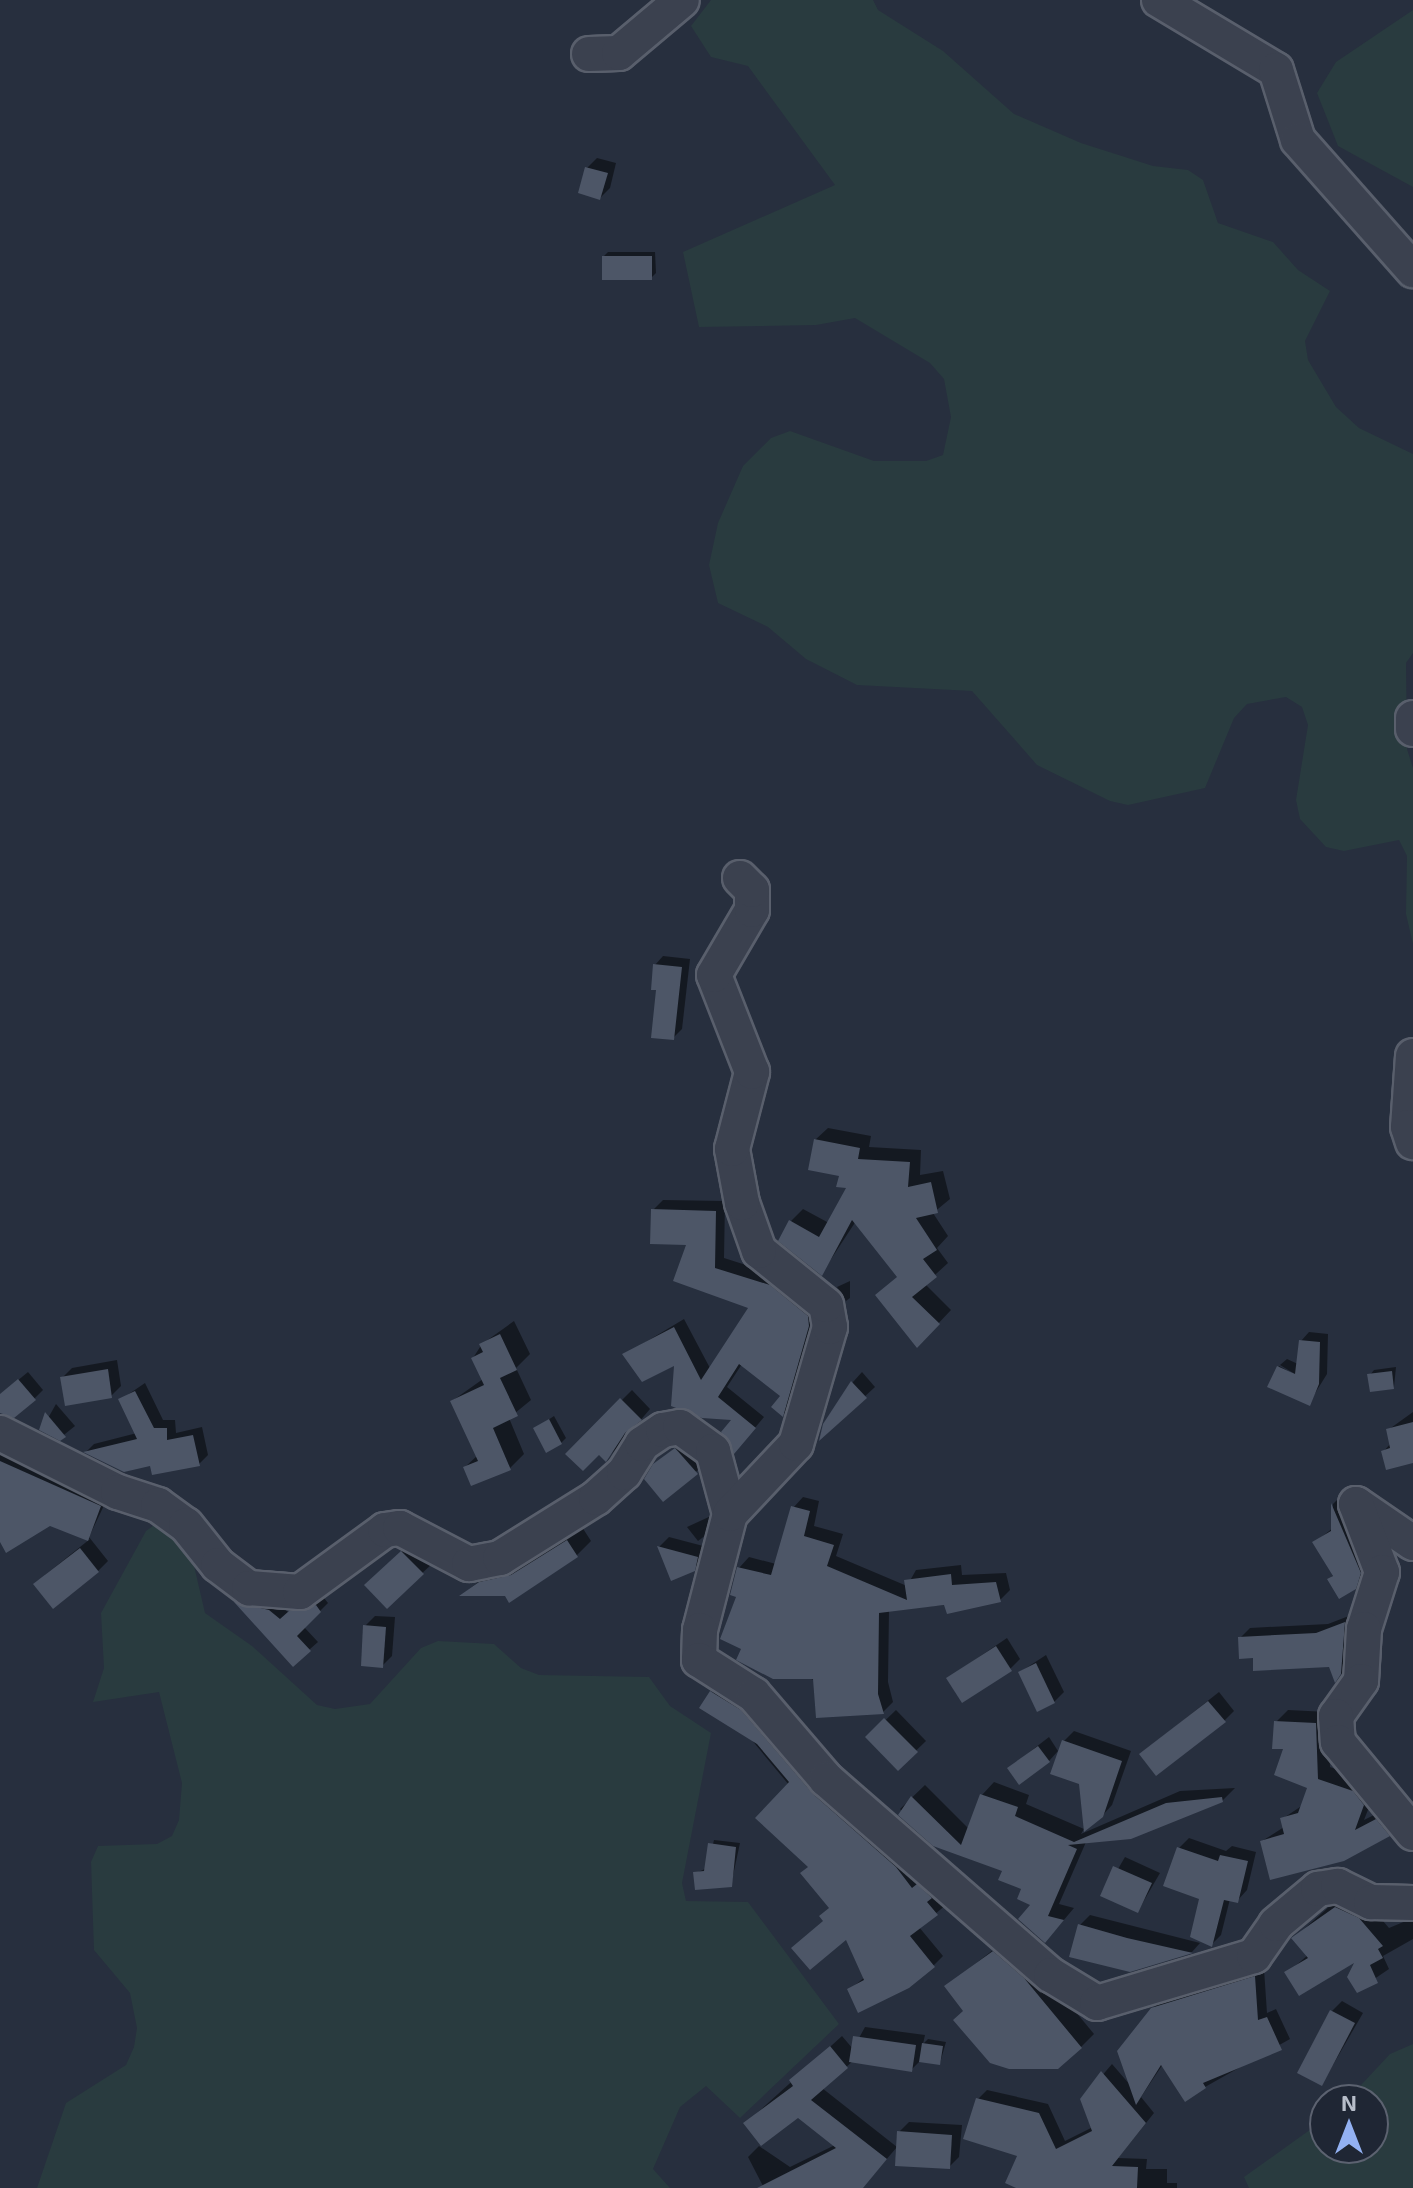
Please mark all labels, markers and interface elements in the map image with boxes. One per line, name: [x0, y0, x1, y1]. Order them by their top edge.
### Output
north arrow: [1309, 2084, 1389, 2164]
text: N: [1341, 2089, 1357, 2115]

